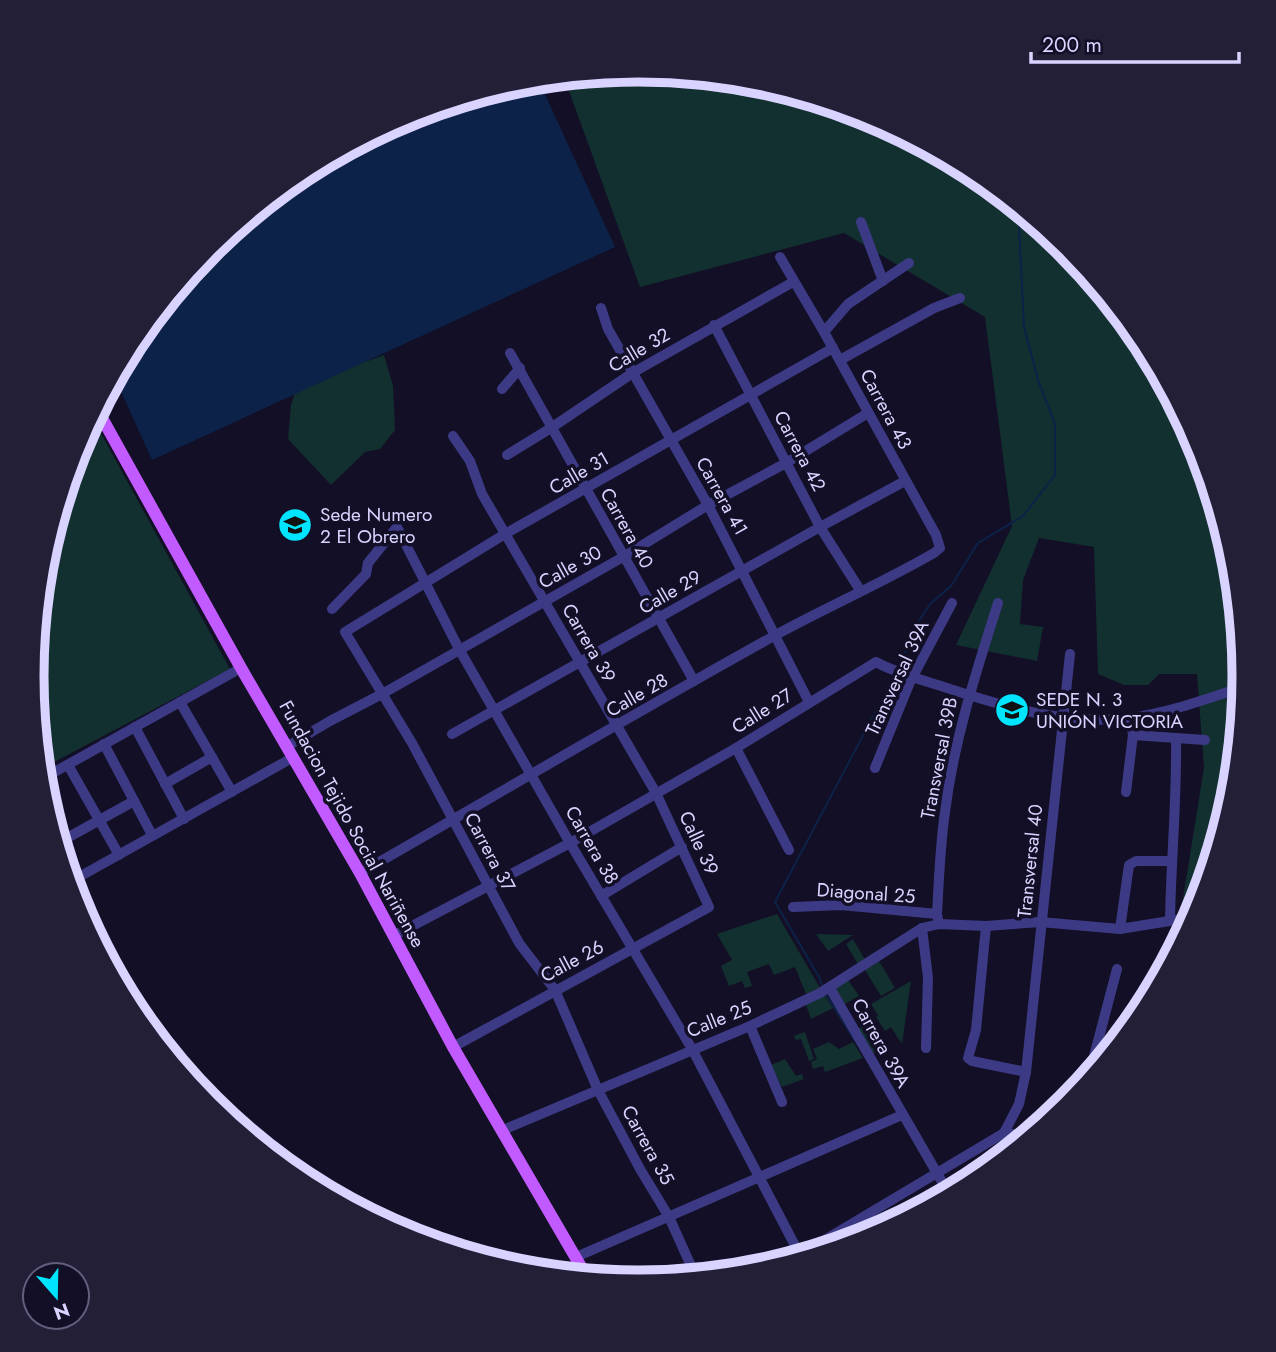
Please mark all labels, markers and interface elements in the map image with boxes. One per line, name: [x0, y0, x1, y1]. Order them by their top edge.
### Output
scale bar: [1031, 21, 1239, 65]
text: 200 m: [1042, 30, 1102, 60]
street label: Calle 32: [603, 321, 675, 379]
street label: Carrera 43: [854, 364, 918, 454]
street label: Carrera 42: [767, 406, 833, 496]
street label: Calle 31: [544, 445, 614, 501]
street label: Carrera 41: [689, 452, 755, 540]
street label: Carrera 40: [594, 483, 660, 573]
place label: Sede Numero 2 El Obrero: [320, 501, 432, 550]
school or university icon: Sede Numero 2 El Obrero: [276, 506, 314, 544]
street label: Calle 30: [534, 539, 606, 595]
street label: Calle 29: [634, 563, 706, 621]
street label: Carrera 39: [555, 598, 623, 688]
street label: Transversal 39A: [859, 616, 936, 740]
street label: Calle 28: [601, 666, 673, 724]
street label: Calle 27: [726, 682, 798, 740]
place label: SEDE N. 3 UNIÓN VICTORIA: [1036, 686, 1184, 735]
school or university icon: SEDE N. 3 UNIÓN VICTORIA: [993, 691, 1031, 729]
street label: Fundacion Tejido Social Nariñense: [273, 695, 432, 953]
street label: Transversal 39B: [914, 695, 964, 821]
street label: Carrera 38: [559, 801, 625, 889]
street label: Transversal 40: [1011, 803, 1049, 919]
street label: Calle 39: [672, 807, 726, 879]
street label: Carrera 37: [458, 808, 522, 896]
street label: Diagonal 25: [816, 876, 916, 910]
street label: Calle 26: [536, 933, 608, 989]
street label: Carrera 39A: [845, 993, 917, 1093]
street label: Calle 25: [682, 994, 756, 1044]
street label: Carrera 35: [615, 1100, 681, 1190]
north arrow: [21, 1261, 91, 1331]
text: N: [50, 1296, 73, 1327]

